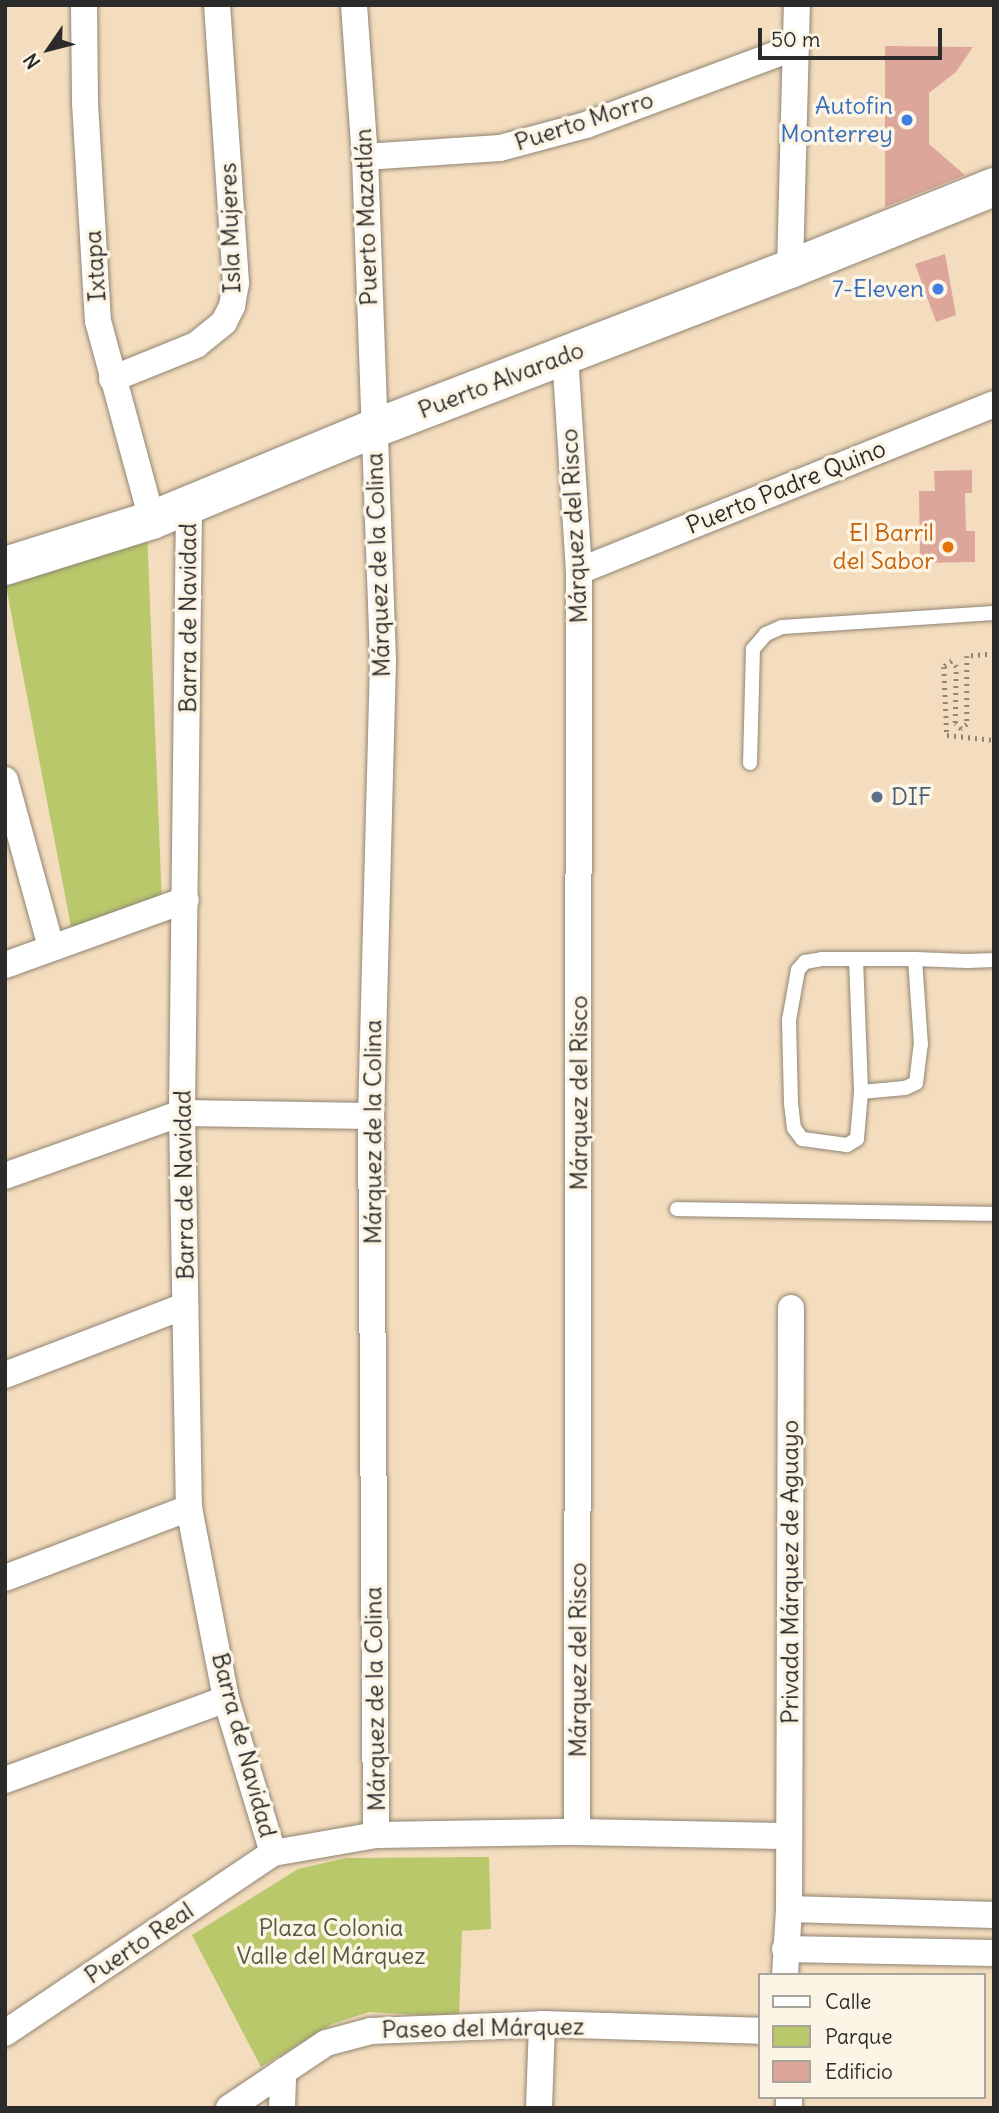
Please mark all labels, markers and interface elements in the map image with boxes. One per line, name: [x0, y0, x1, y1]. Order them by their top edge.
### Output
north arrow: [14, 14, 84, 84]
scale bar: [761, 14, 945, 58]
text: 50 m: [771, 26, 820, 53]
text: N: [18, 49, 45, 73]
street label: Puerto Morro: [511, 85, 657, 157]
place label: Autofin Monterrey: [780, 92, 893, 148]
marker: Autofin Monterrey: [899, 112, 915, 128]
street label: Puerto Mazatlán: [349, 128, 383, 306]
street label: Isla Mujeres: [213, 162, 247, 294]
street label: Ixtapa: [78, 229, 112, 303]
place label: 7-Eleven: [832, 275, 924, 303]
marker: 7-Eleven: [930, 281, 946, 297]
street label: Puerto Alvarado: [414, 335, 588, 425]
street label: Márquez del Risco: [555, 428, 593, 624]
street label: Puerto Padre Quino: [682, 434, 890, 540]
street label: Márquez de la Colina: [360, 452, 396, 678]
place label: El Barril del Sabor: [832, 519, 934, 575]
street label: Barra de Navidad: [174, 523, 202, 713]
marker: El Barril del Sabor: [940, 539, 956, 555]
place label: DIF: [891, 783, 932, 811]
marker: DIF: [869, 789, 885, 805]
street label: Márquez del Risco: [565, 996, 593, 1190]
street label: Márquez de la Colina: [359, 1020, 387, 1244]
street label: Barra de Navidad: [168, 1090, 200, 1280]
street label: Privada Márquez de Aguayo: [776, 1420, 804, 1724]
street label: Márquez del Risco: [564, 1563, 592, 1757]
street label: Márquez de la Colina: [359, 1586, 391, 1812]
street label: Barra de Navidad: [206, 1650, 282, 1840]
street label: Puerto Real: [79, 1896, 199, 1990]
park label: Plaza Colonia Valle del Márquez: [236, 1914, 426, 1970]
legend: [758, 1973, 985, 2099]
text: Calle: [825, 1988, 871, 2015]
street label: Paseo del Márquez: [381, 2012, 585, 2044]
text: Parque: [825, 2023, 893, 2050]
text: Edificio: [825, 2058, 893, 2085]

